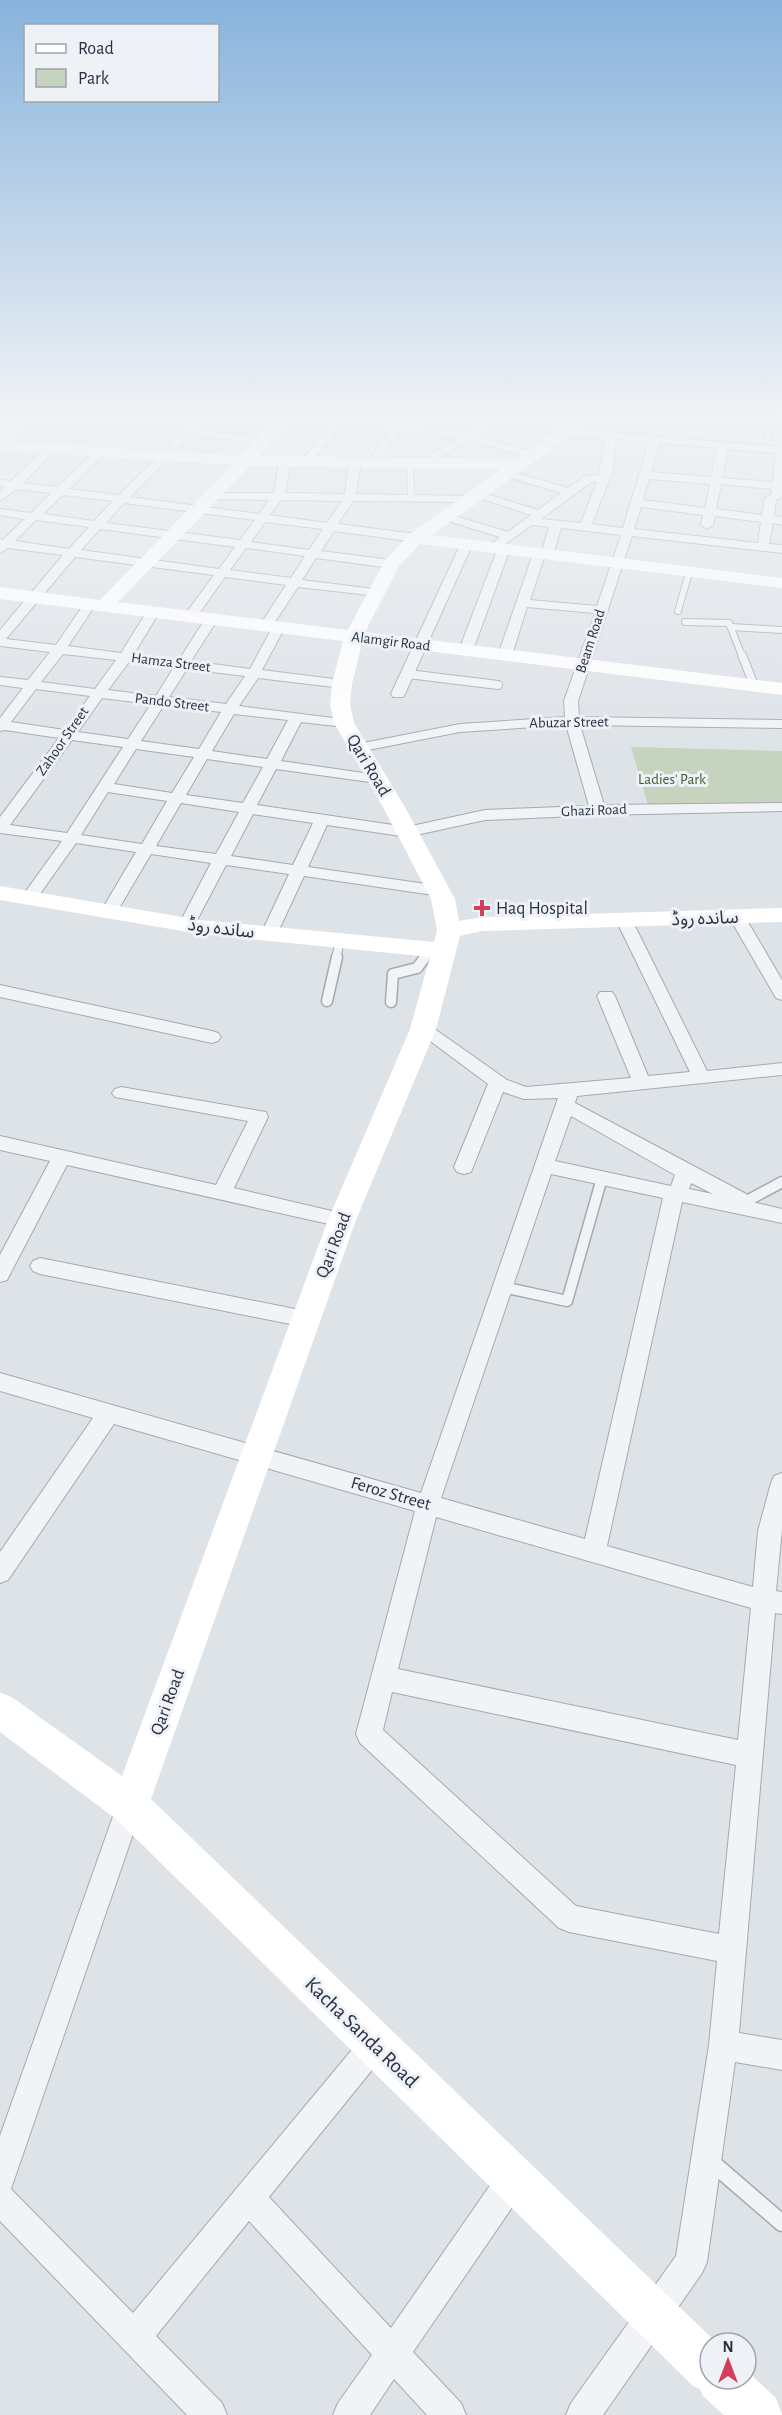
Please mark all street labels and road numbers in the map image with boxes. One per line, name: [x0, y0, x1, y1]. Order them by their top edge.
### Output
street label: Beam Road: [573, 607, 608, 675]
street label: Alamgir Road: [351, 629, 431, 654]
street label: Hamza Street: [131, 650, 212, 675]
street label: Pando Street: [134, 690, 210, 715]
street label: Zahoor Street: [33, 704, 92, 778]
street label: Abuzar Street: [529, 714, 609, 731]
street label: Qari Road: [343, 731, 394, 800]
street label: Ghazi Road: [561, 802, 627, 819]
street label: ساندہ روڈ: [671, 907, 739, 930]
street label: ساندہ روڈ: [186, 914, 256, 943]
street label: Qari Road: [313, 1210, 355, 1281]
street label: Feroz Street: [349, 1474, 433, 1514]
street label: Qari Road: [148, 1667, 188, 1738]
street label: Kacha Sanda Road: [301, 1973, 423, 2092]

